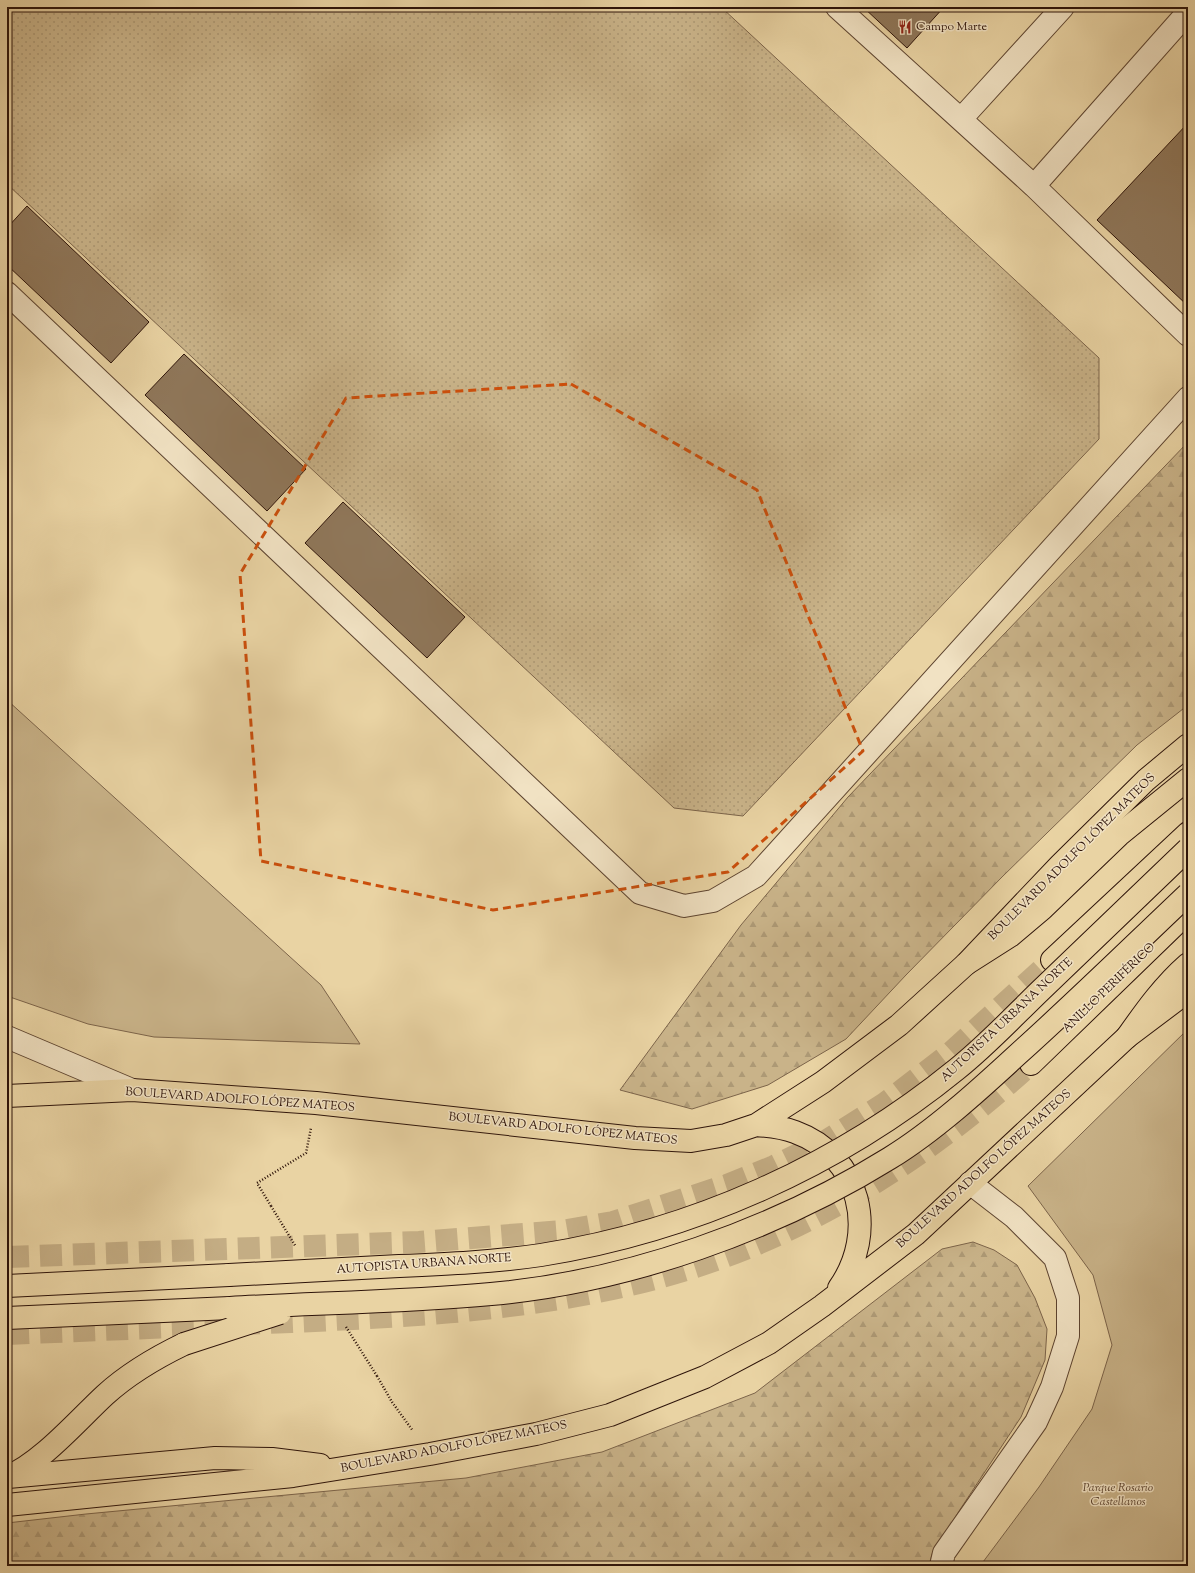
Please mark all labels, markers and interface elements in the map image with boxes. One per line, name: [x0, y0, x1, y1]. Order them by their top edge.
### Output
place label: Campo Marte: [916, 18, 988, 36]
restaurant icon: Campo Marte: [897, 19, 913, 35]
street label: BOULEVARD ADOLFO LÓPEZ MATEOS: [984, 769, 1160, 945]
street label: ANILLO PERIFÉRICO: [1058, 939, 1160, 1037]
street label: AUTOPISTA URBANA NORTE: [937, 953, 1078, 1086]
street label: BOULEVARD ADOLFO LÓPEZ MATEOS: [125, 1083, 355, 1117]
street label: BOULEVARD ADOLFO LÓPEZ MATEOS: [892, 1085, 1076, 1253]
street label: BOULEVARD ADOLFO LÓPEZ MATEOS: [448, 1108, 678, 1150]
street label: AUTOPISTA URBANA NORTE: [336, 1249, 513, 1279]
street label: BOULEVARD ADOLFO LÓPEZ MATEOS: [339, 1416, 569, 1478]
park label: Parque Rosario Castellanos: [1083, 1479, 1153, 1511]

